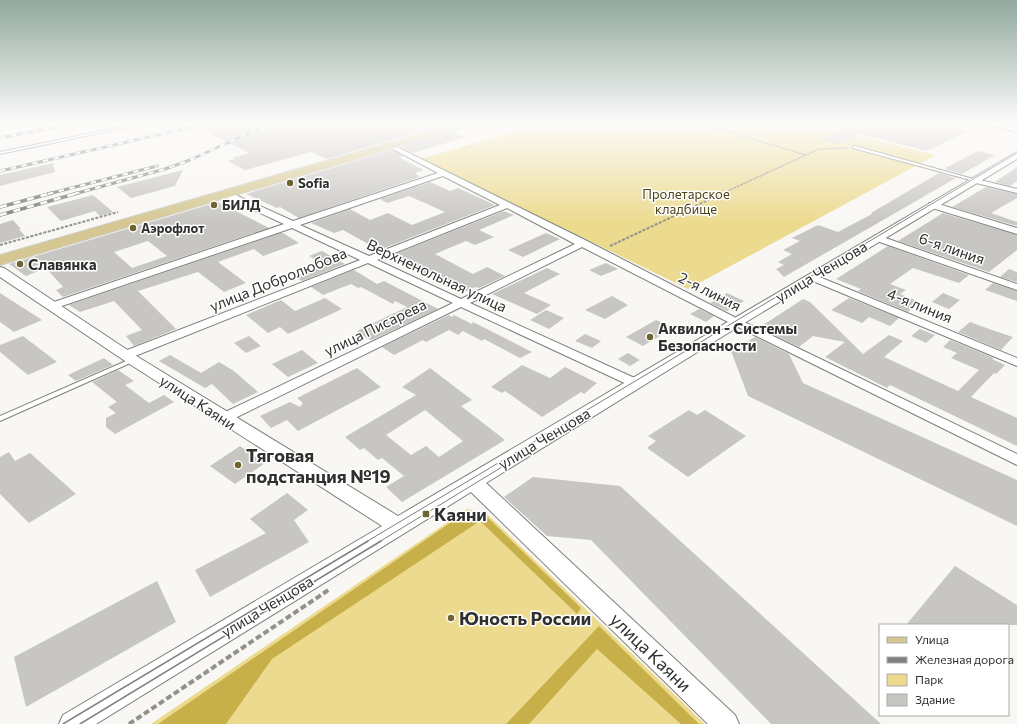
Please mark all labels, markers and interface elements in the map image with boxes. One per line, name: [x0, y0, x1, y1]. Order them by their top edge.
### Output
place label: Sofia: [298, 175, 329, 191]
marker: Sofia: [285, 178, 295, 188]
park label: Пролетарское кладбище: [642, 186, 730, 217]
place label: БИЛД: [222, 197, 261, 213]
marker: БИЛД: [209, 200, 219, 210]
place label: Аэрофлот: [141, 220, 205, 236]
marker: Аэрофлот: [128, 223, 138, 233]
street label: 6-я линия: [917, 228, 987, 268]
street label: Верхненольная улица: [364, 235, 510, 315]
street label: улица Ченцова: [772, 237, 870, 305]
street label: улица Добролюбова: [207, 243, 349, 315]
place label: Славянка: [28, 255, 97, 273]
marker: Славянка: [15, 259, 25, 269]
street label: 2-я линия: [676, 268, 744, 314]
street label: 4-я линия: [885, 284, 955, 326]
street label: улица Писарева: [321, 295, 429, 359]
place label: Аквилон - Системы Безопасности: [658, 319, 797, 354]
marker: Аквилон - Системы Безопасности: [645, 332, 655, 342]
street label: улица Каяни: [157, 371, 239, 433]
street label: улица Ченцова: [495, 404, 593, 472]
place label: Тяговая подстанция №19: [246, 444, 391, 487]
marker: Тяговая подстанция №19: [233, 460, 243, 470]
place label: Каяни: [434, 503, 487, 525]
marker: Каяни: [421, 509, 431, 519]
street label: улица Ченцова: [218, 572, 316, 640]
place label: Юность России: [459, 607, 591, 629]
street label: улица Каяни: [606, 608, 696, 696]
marker: Юность России: [446, 613, 456, 623]
legend: [879, 624, 1009, 716]
text: Улица: [915, 632, 949, 646]
text: Железная дорога: [915, 652, 1014, 666]
text: Парк: [915, 672, 944, 686]
text: Здание: [915, 692, 955, 706]

